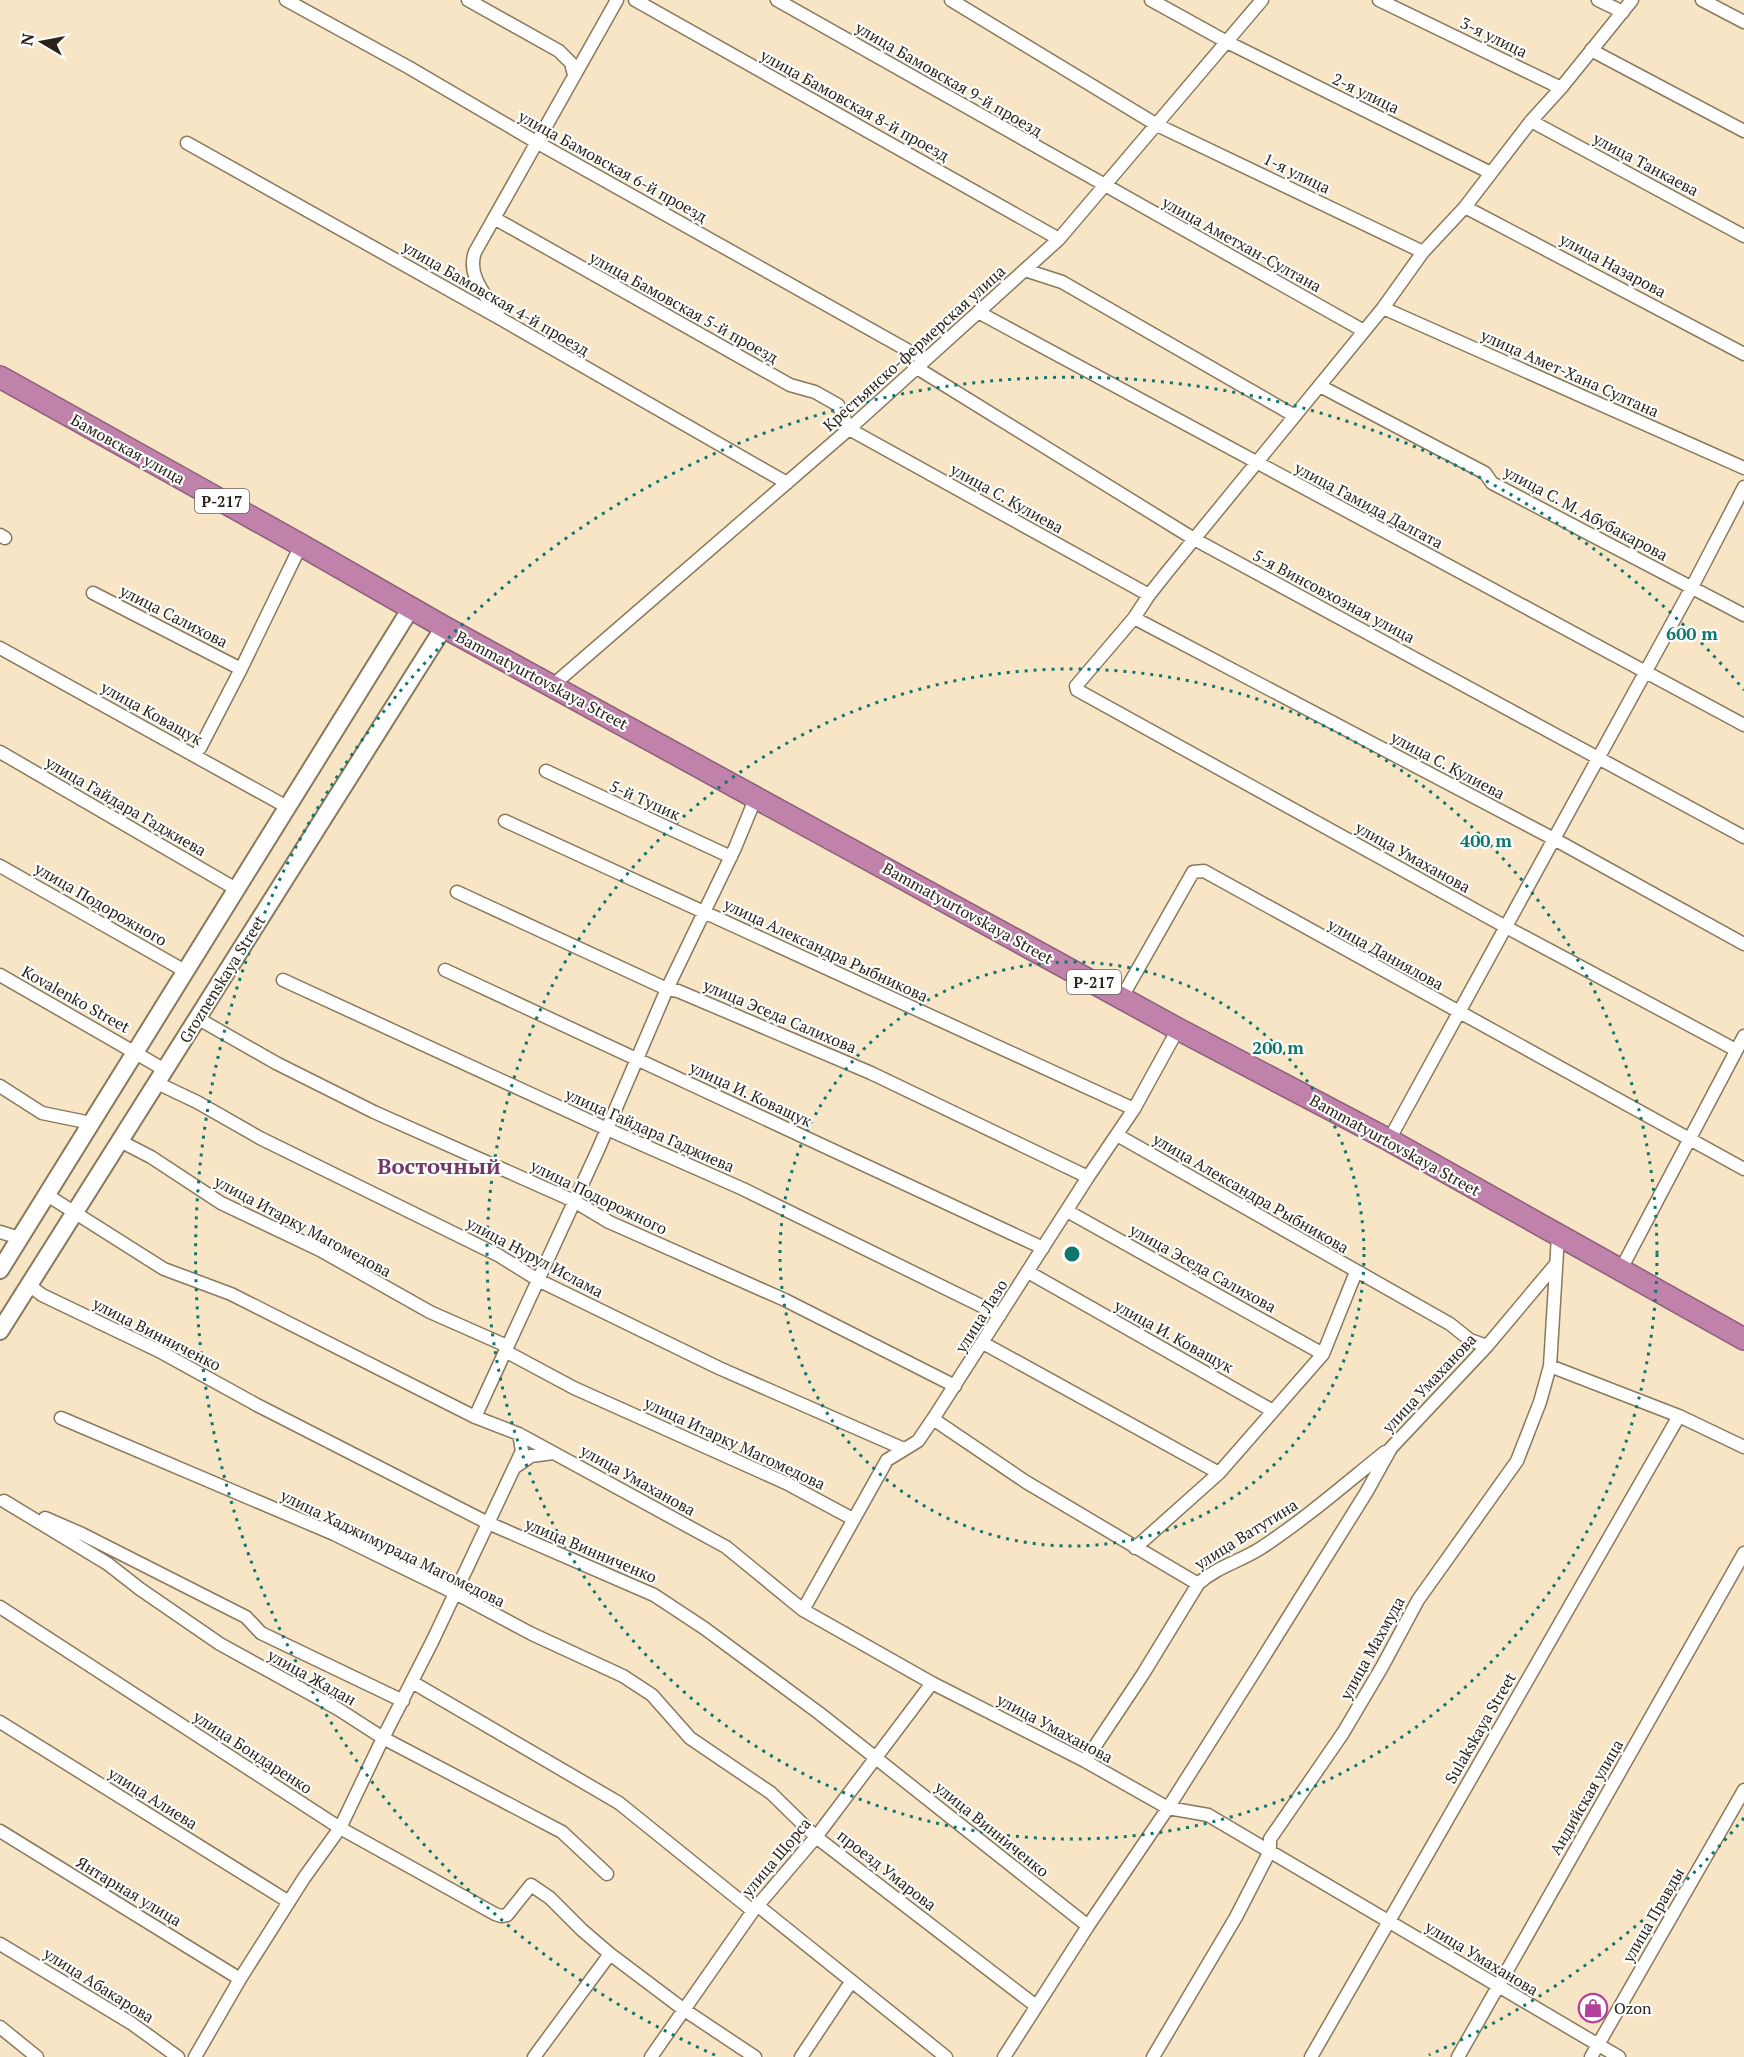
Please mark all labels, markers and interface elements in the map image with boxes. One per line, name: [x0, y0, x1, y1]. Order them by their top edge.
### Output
street label: 3-я улица: [1457, 11, 1531, 63]
north arrow: [12, 12, 72, 72]
street label: улица Бамовская 9-й проезд: [851, 16, 1047, 142]
text: N: [15, 32, 39, 47]
street label: улица Бамовская 8-й проезд: [756, 43, 953, 166]
street label: 2-я улица: [1329, 67, 1403, 119]
street label: улица Бамовская 6-й проезд: [514, 104, 711, 227]
street label: улица Танкаева: [1588, 126, 1703, 201]
street label: 1-я улица: [1260, 147, 1334, 199]
street label: улица Аметхан-Султана: [1157, 190, 1326, 297]
street label: улица Назарова: [1555, 227, 1670, 302]
street label: улица Бамовская 4-й проезд: [398, 235, 594, 361]
street label: улица Бамовская 5-й проезд: [585, 245, 782, 368]
street label: Крестьянско-фермерская улица: [818, 260, 1010, 436]
street label: улица Амет-Хана Султана: [1477, 323, 1662, 422]
street label: Бамовская улица: [67, 408, 189, 490]
street label: улица Гамида Далгата: [1290, 456, 1447, 553]
street label: улица С. Кулиева: [946, 457, 1067, 538]
street label: улица С. М. Абубакарова: [1499, 460, 1672, 566]
road number: Р-217: [195, 489, 249, 513]
street label: 5-я Винсовхозная улица: [1249, 544, 1419, 648]
street label: улица Салихова: [115, 579, 232, 653]
text: 600 m: [1666, 621, 1718, 645]
street label: Bammatyurtovskaya Street: [452, 625, 632, 735]
street label: улица Коващук: [96, 675, 207, 750]
street label: улица С. Кулиева: [1386, 725, 1509, 804]
street label: улица Гайдара Гаджиева: [41, 750, 211, 861]
street label: 5-й Тупик: [606, 775, 684, 825]
street label: улица Умаханова: [1351, 816, 1475, 898]
text: 400 m: [1460, 828, 1512, 852]
street label: улица Подорожного: [30, 857, 171, 951]
street label: Bammatyurtovskaya Street: [879, 857, 1057, 969]
street label: улица Александра Рыбникова: [719, 893, 932, 1007]
street label: Groznenskaya Street: [174, 911, 270, 1047]
street label: улица Даниялова: [1323, 913, 1448, 995]
street label: Kovalenko Street: [18, 960, 134, 1038]
road number: Р-217: [1067, 970, 1121, 994]
street label: улица Эседа Салихова: [699, 973, 860, 1058]
text: 200 m: [1252, 1035, 1304, 1059]
street label: улица И. Коващук: [685, 1056, 816, 1132]
street label: улица Гайдара Гаджиева: [561, 1082, 738, 1177]
street label: Bammatyurtovskaya Street: [1306, 1089, 1484, 1201]
street label: улица Александра Рыбникова: [1148, 1127, 1353, 1258]
district label: Восточный: [377, 1151, 501, 1180]
street label: улица Подорожного: [526, 1154, 671, 1240]
street label: улица Итарку Магомедова: [210, 1170, 395, 1282]
street label: улица Нурул Ислама: [462, 1211, 607, 1302]
street label: улица Эседа Салихова: [1125, 1218, 1280, 1318]
centre of rings: [1062, 1244, 1082, 1264]
street label: улица Лазо: [949, 1275, 1012, 1358]
street label: улица Винниченко: [88, 1292, 225, 1376]
street label: улица И. Коващук: [1110, 1294, 1238, 1378]
street label: улица Умаханова: [1376, 1329, 1481, 1438]
street label: улица Итарку Магомедова: [640, 1391, 829, 1495]
street label: улица Умаханова: [576, 1439, 700, 1521]
street label: улица Хаджимурада Магомедова: [276, 1484, 509, 1612]
street label: улица Ватутина: [1189, 1494, 1302, 1575]
street label: улица Винниченко: [521, 1512, 660, 1588]
street label: улица Махмуда: [1334, 1592, 1409, 1704]
street label: улица Жадан: [263, 1643, 360, 1711]
street label: Sulakskaya Street: [1439, 1668, 1521, 1788]
street label: улица Умаханова: [992, 1688, 1117, 1768]
street label: улица Бондаренко: [188, 1705, 317, 1799]
street label: Андийская улица: [1544, 1735, 1628, 1859]
street label: улица Алиева: [103, 1761, 202, 1834]
street label: улица Винниченко: [929, 1775, 1054, 1882]
street label: улица Щорса: [736, 1813, 816, 1902]
street label: проезд Умарова: [833, 1824, 941, 1916]
street label: Янтарная улица: [72, 1851, 186, 1931]
street label: улица Правды: [1616, 1863, 1689, 1967]
street label: улица Умаханова: [1420, 1915, 1543, 2001]
street label: улица Абакарова: [39, 1942, 158, 2028]
shop icon: Ozon: [1577, 1992, 1609, 2024]
place label: Ozon: [1614, 1997, 1652, 2019]

